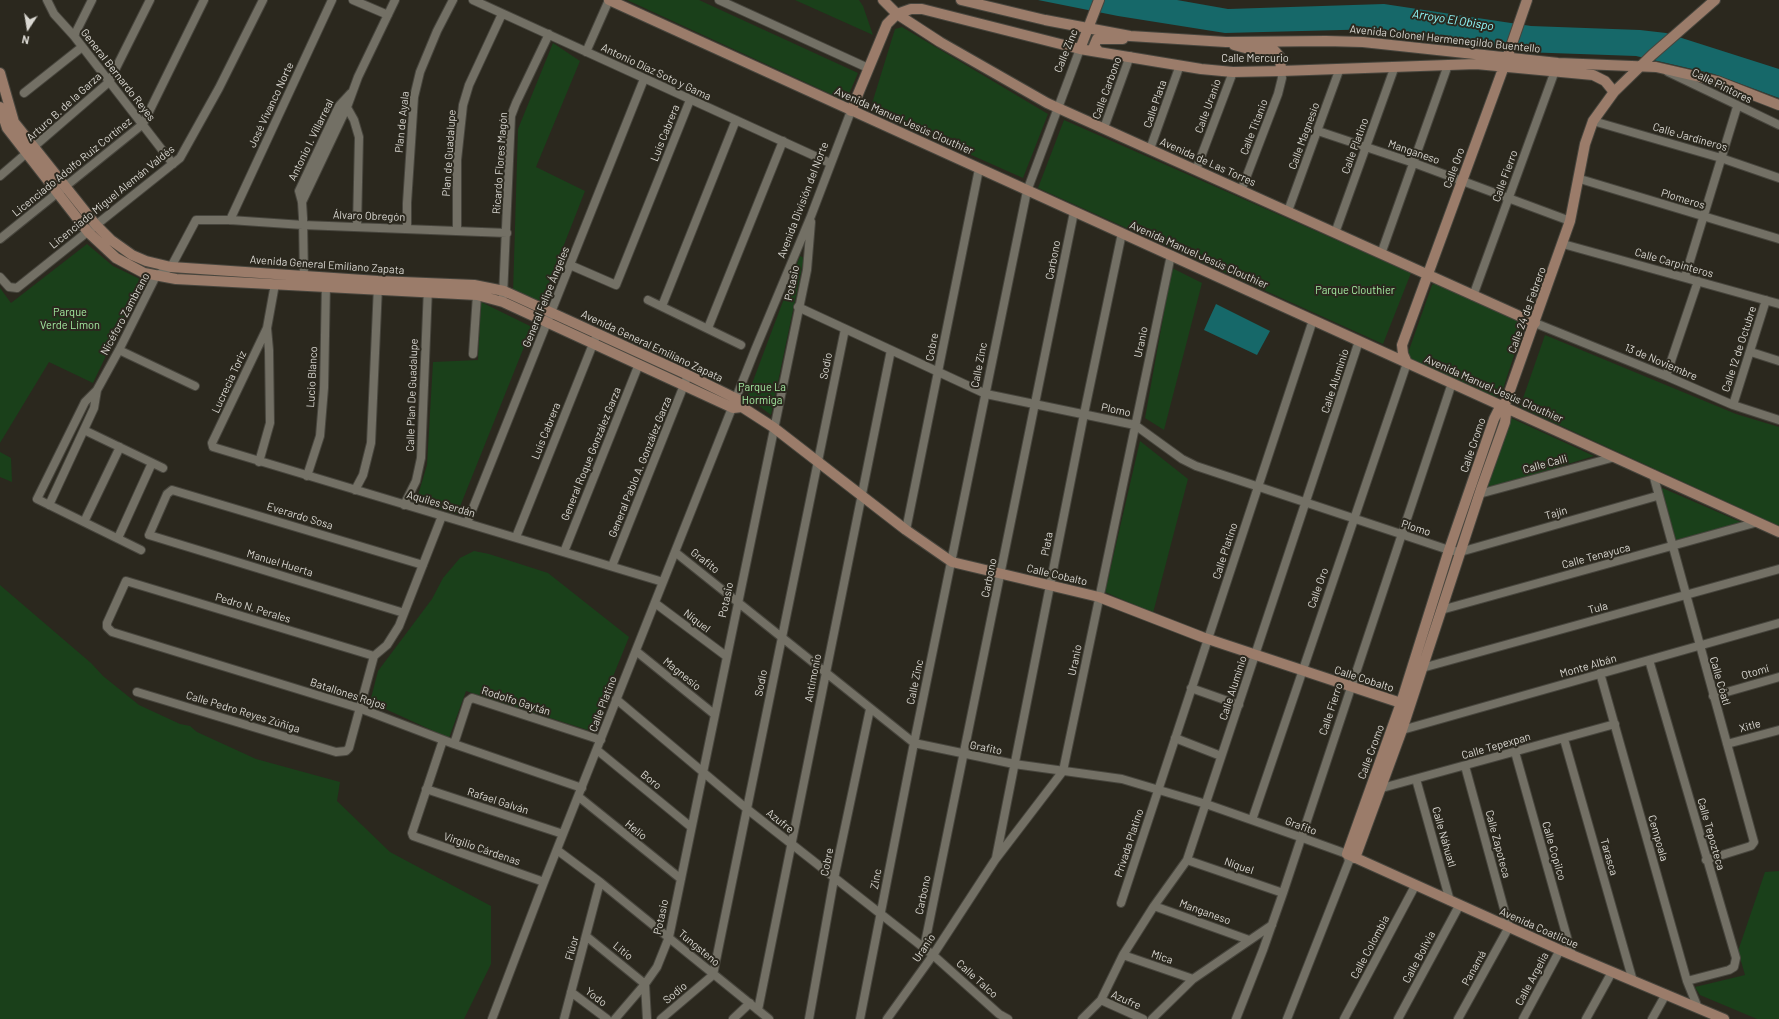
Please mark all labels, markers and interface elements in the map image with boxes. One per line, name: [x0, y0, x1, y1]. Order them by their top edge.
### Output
water label: Arroyo El Obispo: [1411, 6, 1495, 34]
north arrow: [8, 8, 48, 48]
street label: Avenida Colonel Hermenegildo Buentello: [1349, 22, 1541, 56]
street label: General Bernardo Reyes: [78, 26, 158, 124]
street label: Calle Zinc: [1051, 27, 1081, 75]
text: N: [20, 33, 30, 47]
street label: Antonio Díaz Soto y Gama: [599, 41, 713, 103]
street label: Calle Mercurio: [1221, 51, 1289, 65]
street label: Calle Carbono: [1090, 55, 1124, 121]
street label: José Vivanco Norte: [245, 60, 297, 150]
street label: Calle Pintores: [1690, 66, 1754, 106]
street label: Arturo B. de la Garza: [24, 70, 104, 144]
street label: Calle Uranio: [1192, 77, 1224, 135]
street label: Calle Plata: [1141, 78, 1169, 130]
street label: Avenida Manuel Jesús Clouthier: [833, 84, 975, 158]
street label: Plan de Ayala: [392, 91, 412, 153]
street label: Antonio I. Villarreal: [285, 97, 337, 183]
street label: Calle Titanio: [1237, 97, 1271, 157]
street label: Calle Magnesio: [1286, 101, 1322, 171]
street label: Luis Cabrera: [648, 103, 682, 163]
street label: Plan de Guadalupe: [439, 109, 459, 197]
street label: Ricardo Flores Magón: [490, 112, 510, 214]
street label: Licenciado Adolfo Ruiz Cortínez: [10, 115, 134, 219]
street label: Calle Platino: [1339, 116, 1371, 176]
street label: Calle Jardineros: [1651, 120, 1729, 154]
street label: Avenida de Las Torres: [1158, 135, 1258, 189]
street label: Manganeso: [1386, 137, 1442, 167]
street label: Avenida División del Norte: [775, 140, 831, 260]
street label: Licenciado Miguel Alemán Valdés: [47, 142, 177, 252]
street label: Calle Oro: [1441, 146, 1467, 190]
street label: Calle Fierro: [1490, 148, 1520, 204]
street label: Plomeros: [1659, 186, 1707, 212]
street label: Álvaro Obregón: [333, 208, 405, 224]
street label: Avenida Manuel Jesús Clouthier: [1128, 218, 1270, 292]
street label: Carbono: [1043, 239, 1063, 281]
street label: General Felipe Ángeles: [520, 245, 572, 349]
street label: Calle Carpinteros: [1633, 245, 1715, 281]
street label: Avenida General Emiliano Zapata: [249, 253, 405, 277]
street label: Potasio: [782, 264, 802, 302]
street label: Calle 24 de Febrero: [1505, 265, 1549, 355]
street label: Nicéforo Zambrano: [98, 271, 152, 357]
park label: Parque Clouthier: [1315, 283, 1395, 297]
street label: Calle 12 de Octubre: [1719, 304, 1759, 394]
park label: Parque Verde Limon: [40, 305, 100, 331]
street label: Avenida General Emiliano Zapata: [579, 307, 725, 385]
street label: Uranio: [1131, 325, 1151, 359]
street label: Cobre: [923, 332, 941, 362]
street label: Calle Plan De Guadalupe: [403, 338, 421, 452]
street label: Calle Zinc: [968, 341, 990, 389]
street label: 13 de Noviembre: [1623, 341, 1699, 383]
street label: Lucio Blanco: [304, 346, 320, 408]
street label: Calle Aluminio: [1318, 347, 1352, 415]
street label: Lucrecia Toriz: [209, 349, 249, 415]
street label: Sodio: [817, 351, 835, 381]
street label: Avenida Manuel Jesús Clouthier: [1423, 352, 1565, 426]
park label: Parque La Hormiga: [738, 380, 786, 406]
street label: General Roque González Garza: [558, 385, 624, 523]
street label: General Pablo A. González Garza: [606, 395, 674, 539]
street label: Plomo: [1100, 400, 1132, 420]
street label: Luis Cabrera: [529, 401, 563, 461]
street label: Calle Cromo: [1457, 416, 1489, 474]
street label: Calle Calli: [1521, 452, 1569, 476]
street label: Aquiles Serdán: [405, 488, 477, 520]
street label: Everardo Sosa: [265, 500, 335, 532]
street label: Tajín: [1543, 504, 1569, 522]
street label: Plomo: [1400, 517, 1432, 539]
street label: Calle Platino: [1210, 521, 1240, 581]
street label: Plata: [1038, 531, 1056, 557]
street label: Calle Tenayuca: [1560, 541, 1632, 571]
street label: Grafito: [688, 546, 722, 576]
street label: Manuel Huerta: [245, 547, 315, 579]
street label: Carbono: [978, 557, 1000, 599]
street label: Calle Cobalto: [1025, 562, 1089, 588]
street label: Calle Oro: [1305, 566, 1331, 610]
street label: Potasio: [716, 581, 736, 619]
street label: Pedro N. Perales: [214, 590, 292, 626]
street label: Tula: [1587, 599, 1609, 617]
street label: Níquel: [681, 607, 713, 635]
street label: Uranio: [1065, 643, 1085, 677]
street label: Monte Albán: [1558, 652, 1618, 680]
street label: Antimonio: [802, 653, 824, 703]
street label: Calle Aluminio: [1216, 654, 1250, 722]
street label: Magnesio: [660, 655, 704, 693]
street label: Calle Cóatl: [1707, 655, 1733, 707]
street label: Calle Zinc: [904, 658, 926, 706]
street label: Otomí: [1740, 662, 1770, 682]
street label: Calle Cobalto: [1332, 663, 1396, 695]
street label: Sodio: [752, 668, 770, 698]
street label: Calle Platino: [586, 674, 620, 734]
street label: Batallones Rojos: [308, 676, 388, 712]
street label: Calle Fierro: [1316, 681, 1346, 737]
street label: Rodolfo Gaytán: [480, 684, 552, 718]
street label: Calle Pedro Reyes Zúñiga: [184, 688, 302, 736]
street label: Xitle: [1738, 717, 1762, 735]
street label: Calle Cromo: [1355, 723, 1387, 781]
street label: Calle Tepexpan: [1460, 730, 1532, 762]
street label: Grafito: [969, 738, 1003, 758]
street label: Boro: [638, 768, 664, 792]
street label: Rafael Galván: [466, 785, 530, 817]
street label: Calle Tepozteca: [1694, 796, 1728, 872]
street label: Calle Náhuatl: [1429, 805, 1459, 869]
street label: Azufre: [764, 806, 796, 836]
street label: Privada Platino: [1112, 807, 1146, 879]
street label: Calle Zapoteca: [1483, 808, 1513, 880]
street label: Cempoala: [1645, 813, 1671, 863]
street label: Grafito: [1283, 814, 1319, 838]
street label: Helio: [622, 817, 650, 843]
street label: Calle Copilco: [1539, 820, 1569, 882]
street label: Virgilio Cárdenas: [442, 830, 522, 868]
street label: Tarasca: [1597, 837, 1621, 877]
street label: Cobre: [818, 847, 836, 877]
street label: Níquel: [1223, 855, 1255, 877]
street label: Zinc: [868, 868, 884, 890]
street label: Carbono: [912, 874, 934, 916]
street label: Manganeso: [1177, 897, 1233, 927]
street label: Potasio: [651, 898, 671, 936]
street label: Avenida Coatlicue: [1498, 905, 1580, 951]
street label: Calle Colombia: [1348, 913, 1392, 981]
street label: Tungsteno: [676, 927, 722, 969]
street label: Calle Bolivia: [1400, 929, 1438, 985]
street label: Uranio: [910, 931, 938, 965]
street label: Flúor: [562, 934, 582, 962]
street label: Litio: [610, 939, 636, 963]
street label: Mica: [1149, 947, 1175, 967]
street label: Panamá: [1459, 948, 1489, 988]
street label: Calle Argelia: [1512, 950, 1552, 1008]
street label: Calle Talco: [954, 957, 1000, 1001]
street label: Sodio: [660, 979, 690, 1007]
street label: Yodo: [583, 985, 609, 1009]
street label: Azufre: [1109, 988, 1143, 1012]

